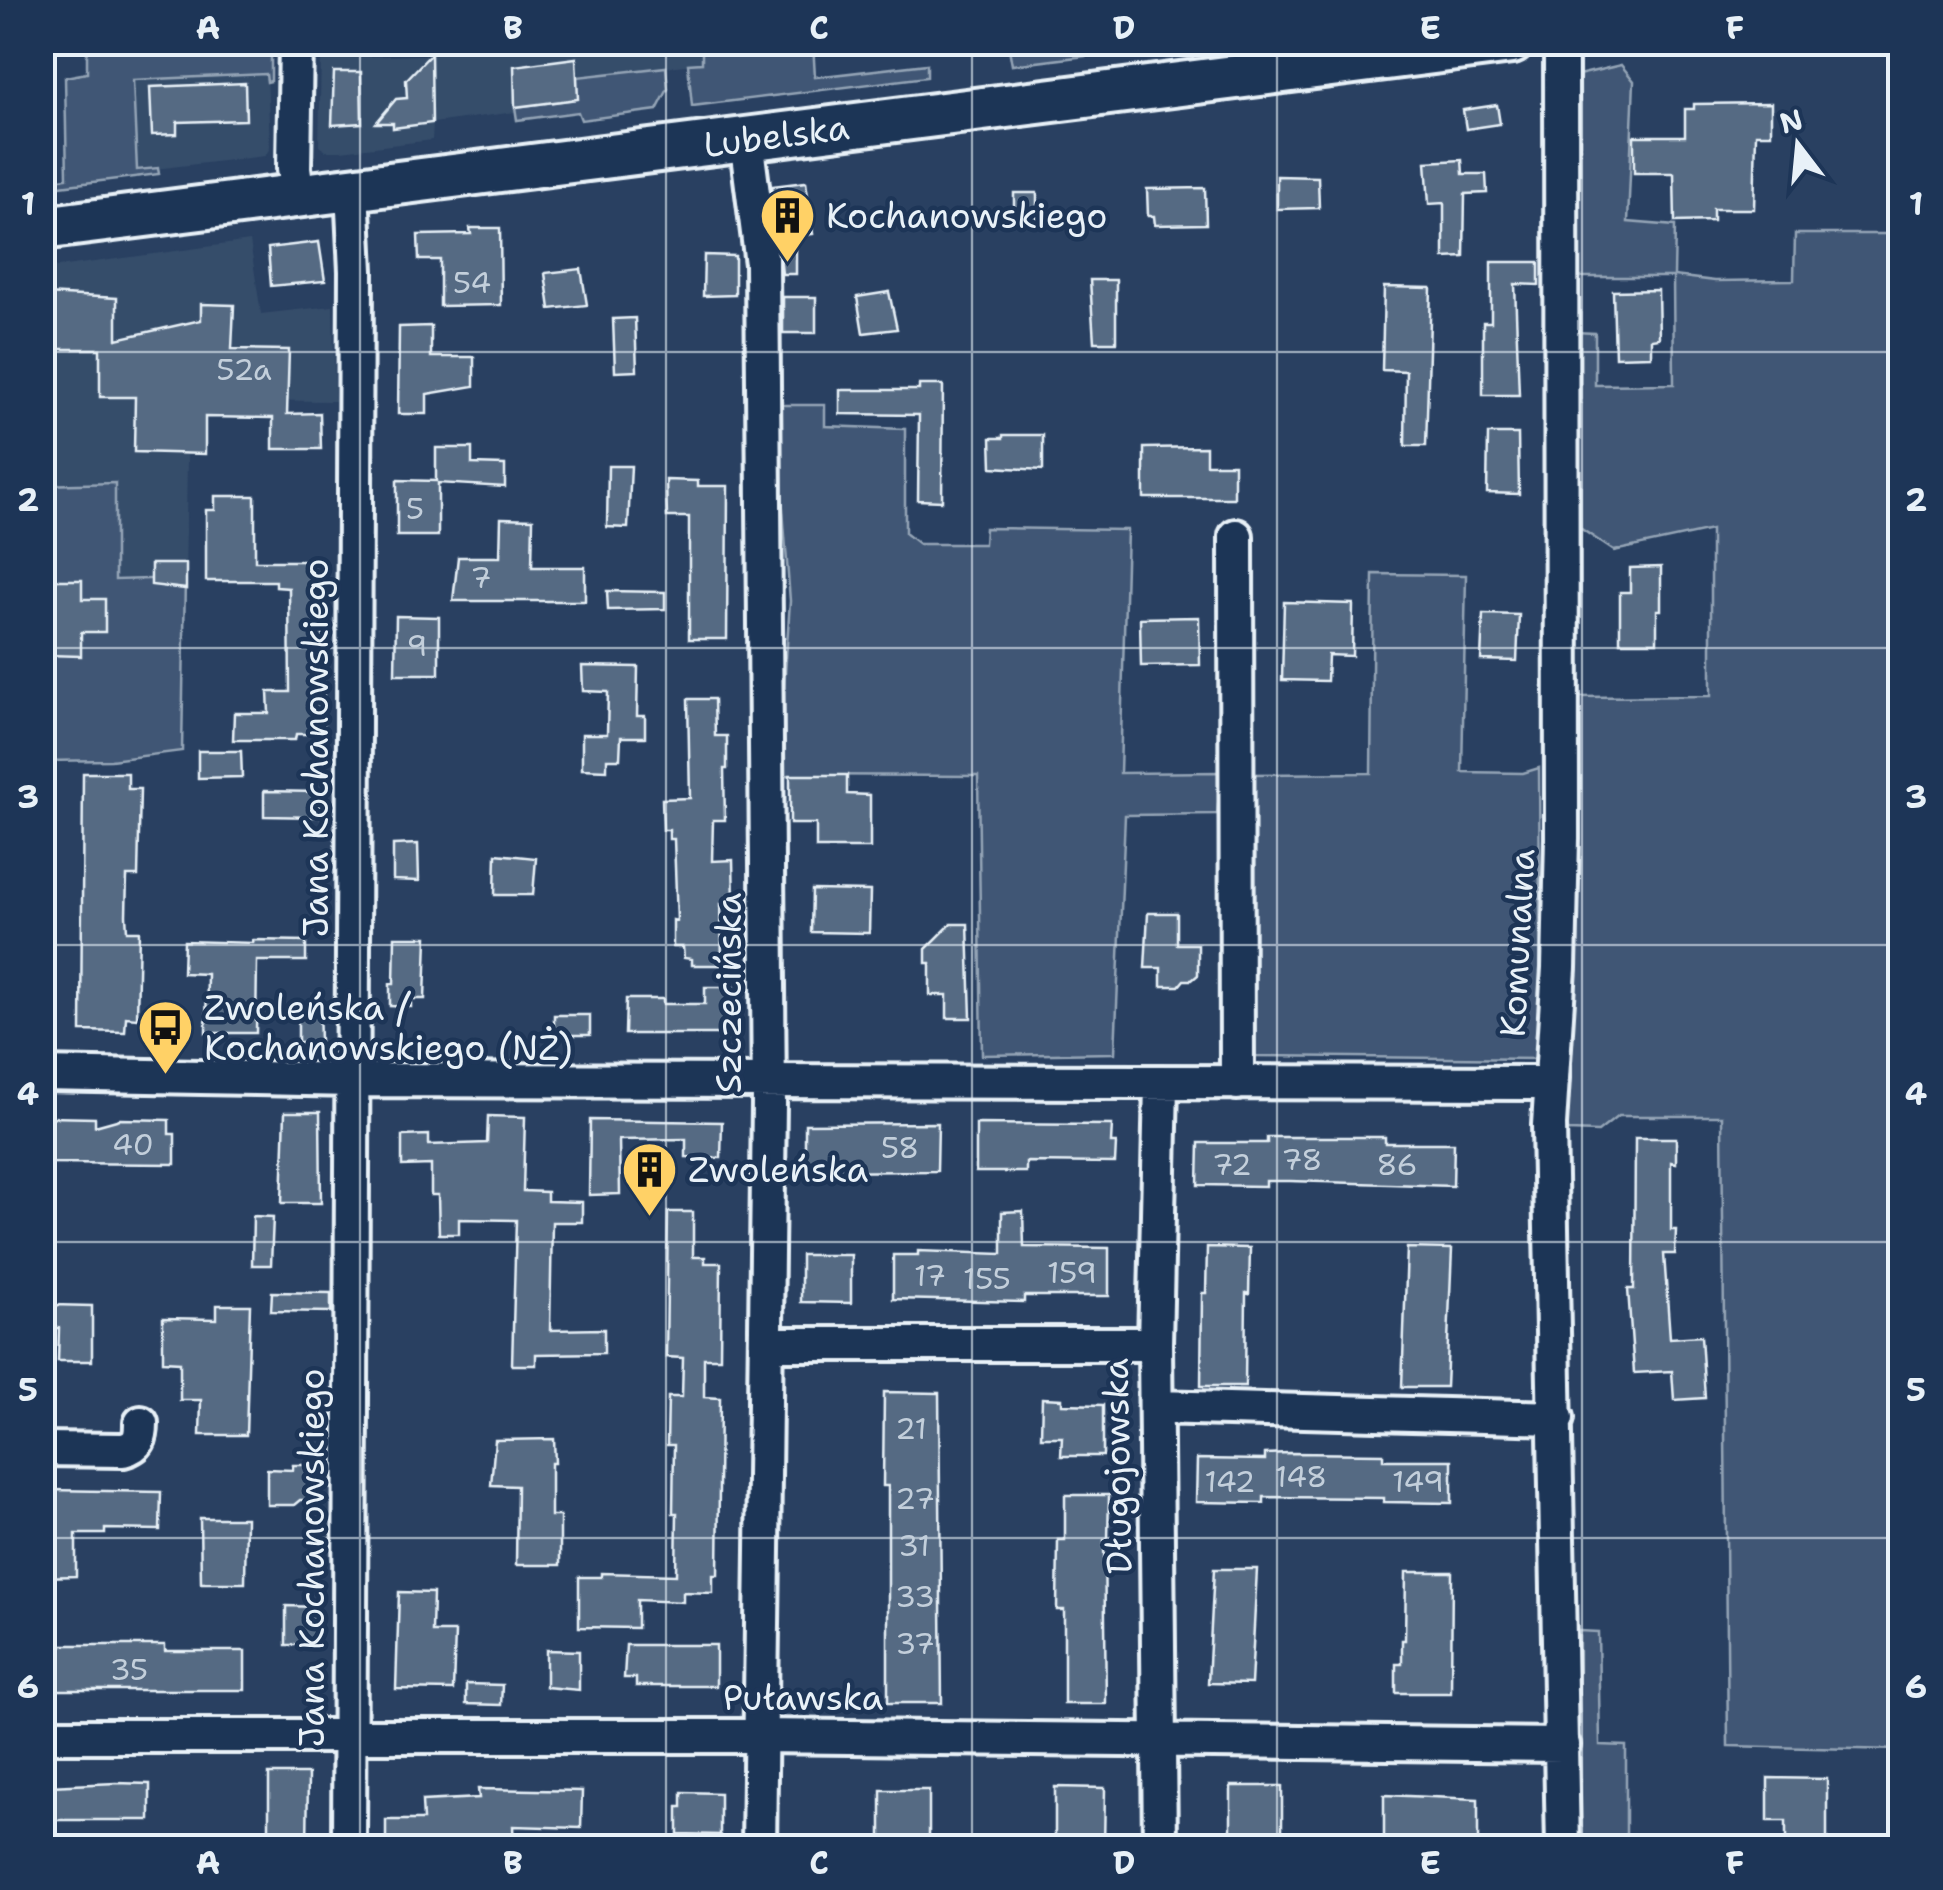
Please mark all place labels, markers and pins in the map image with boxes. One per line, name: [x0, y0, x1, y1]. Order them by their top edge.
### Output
building icon: Kochanowskiego: [757, 185, 817, 264]
place label: Kochanowskiego: [826, 192, 1108, 239]
place label: Zwoleńska / Kochanowskiego (NŻ): [204, 984, 573, 1071]
bus stop icon: Zwoleńska / Kochanowskiego (NŻ): [135, 997, 195, 1076]
building icon: Zwoleńska: [619, 1139, 679, 1218]
place label: Zwoleńska: [688, 1146, 869, 1193]

